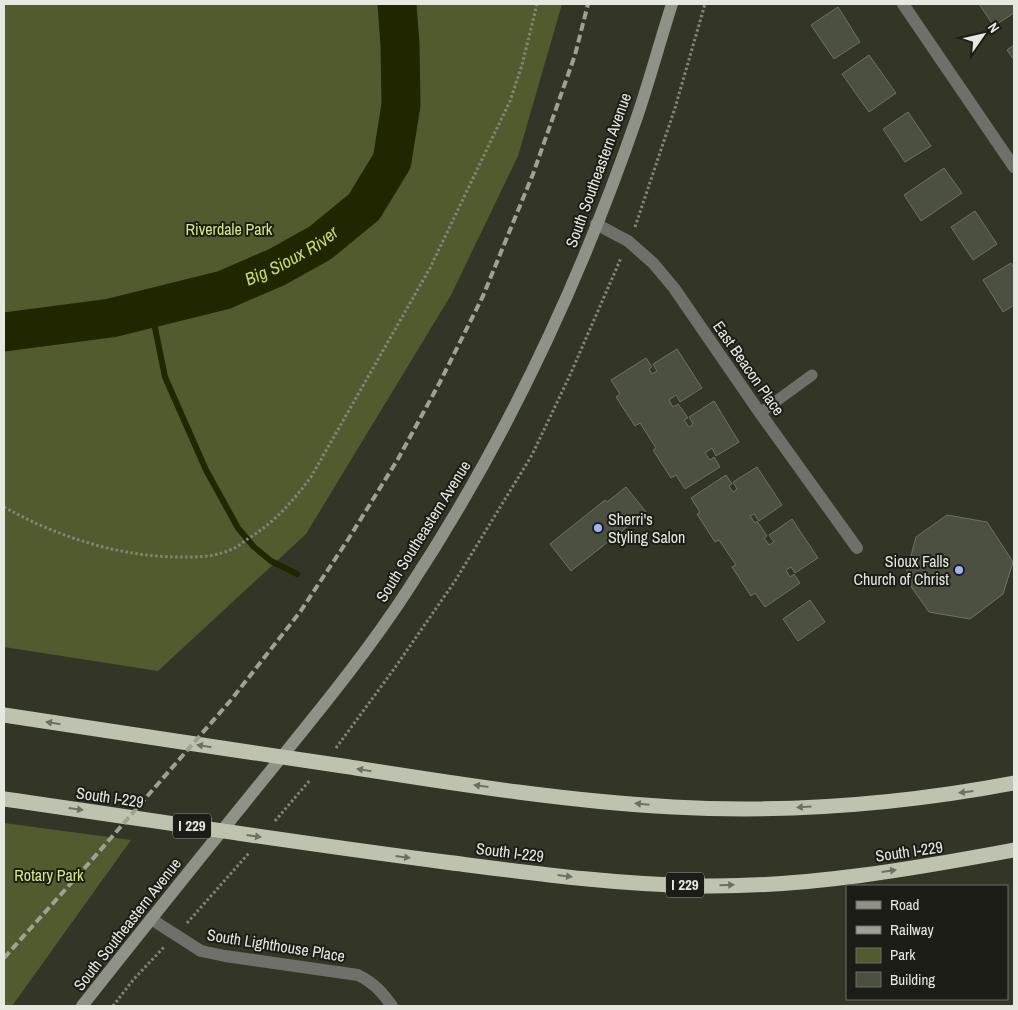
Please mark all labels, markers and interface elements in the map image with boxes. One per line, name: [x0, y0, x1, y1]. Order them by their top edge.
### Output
north arrow: [958, 10, 1008, 60]
text: N: [984, 19, 1004, 36]
street label: South Southeastern Avenue: [560, 90, 636, 250]
park label: Riverdale Park: [186, 218, 273, 240]
water label: Big Sioux River: [241, 219, 344, 291]
street label: East Beacon Place: [708, 316, 790, 420]
street label: South Southeastern Avenue: [370, 456, 476, 606]
place label: Sherri's Styling Salon: [608, 508, 685, 548]
marker: Sherri's Styling Salon: [592, 522, 604, 534]
place label: Sioux Falls Church of Christ: [853, 550, 949, 590]
marker: Sioux Falls Church of Christ: [953, 564, 965, 576]
one-way arrow: [45, 719, 61, 727]
one-way arrow: [195, 741, 211, 749]
one-way arrow: [356, 765, 372, 773]
street label: South I-229: [75, 781, 145, 813]
one-way arrow: [472, 782, 488, 790]
one-way arrow: [958, 788, 974, 796]
one-way arrow: [634, 800, 650, 808]
one-way arrow: [796, 803, 812, 811]
one-way arrow: [68, 806, 84, 814]
road number: I 229: [173, 814, 211, 838]
one-way arrow: [247, 832, 263, 840]
street label: South I-229: [874, 835, 944, 867]
street label: South I-229: [475, 837, 545, 867]
street label: South Southeastern Avenue: [68, 853, 186, 995]
one-way arrow: [396, 853, 412, 861]
park label: Rotary Park: [14, 864, 84, 886]
one-way arrow: [881, 867, 897, 875]
one-way arrow: [557, 872, 573, 880]
road number: I 229: [666, 872, 704, 898]
one-way arrow: [719, 881, 735, 889]
legend: [846, 885, 1008, 1000]
text: Road: [890, 894, 919, 915]
text: Railway: [890, 919, 935, 940]
street label: South Lighthouse Place: [205, 923, 347, 967]
text: Park: [890, 944, 916, 965]
text: Building: [890, 969, 935, 990]

